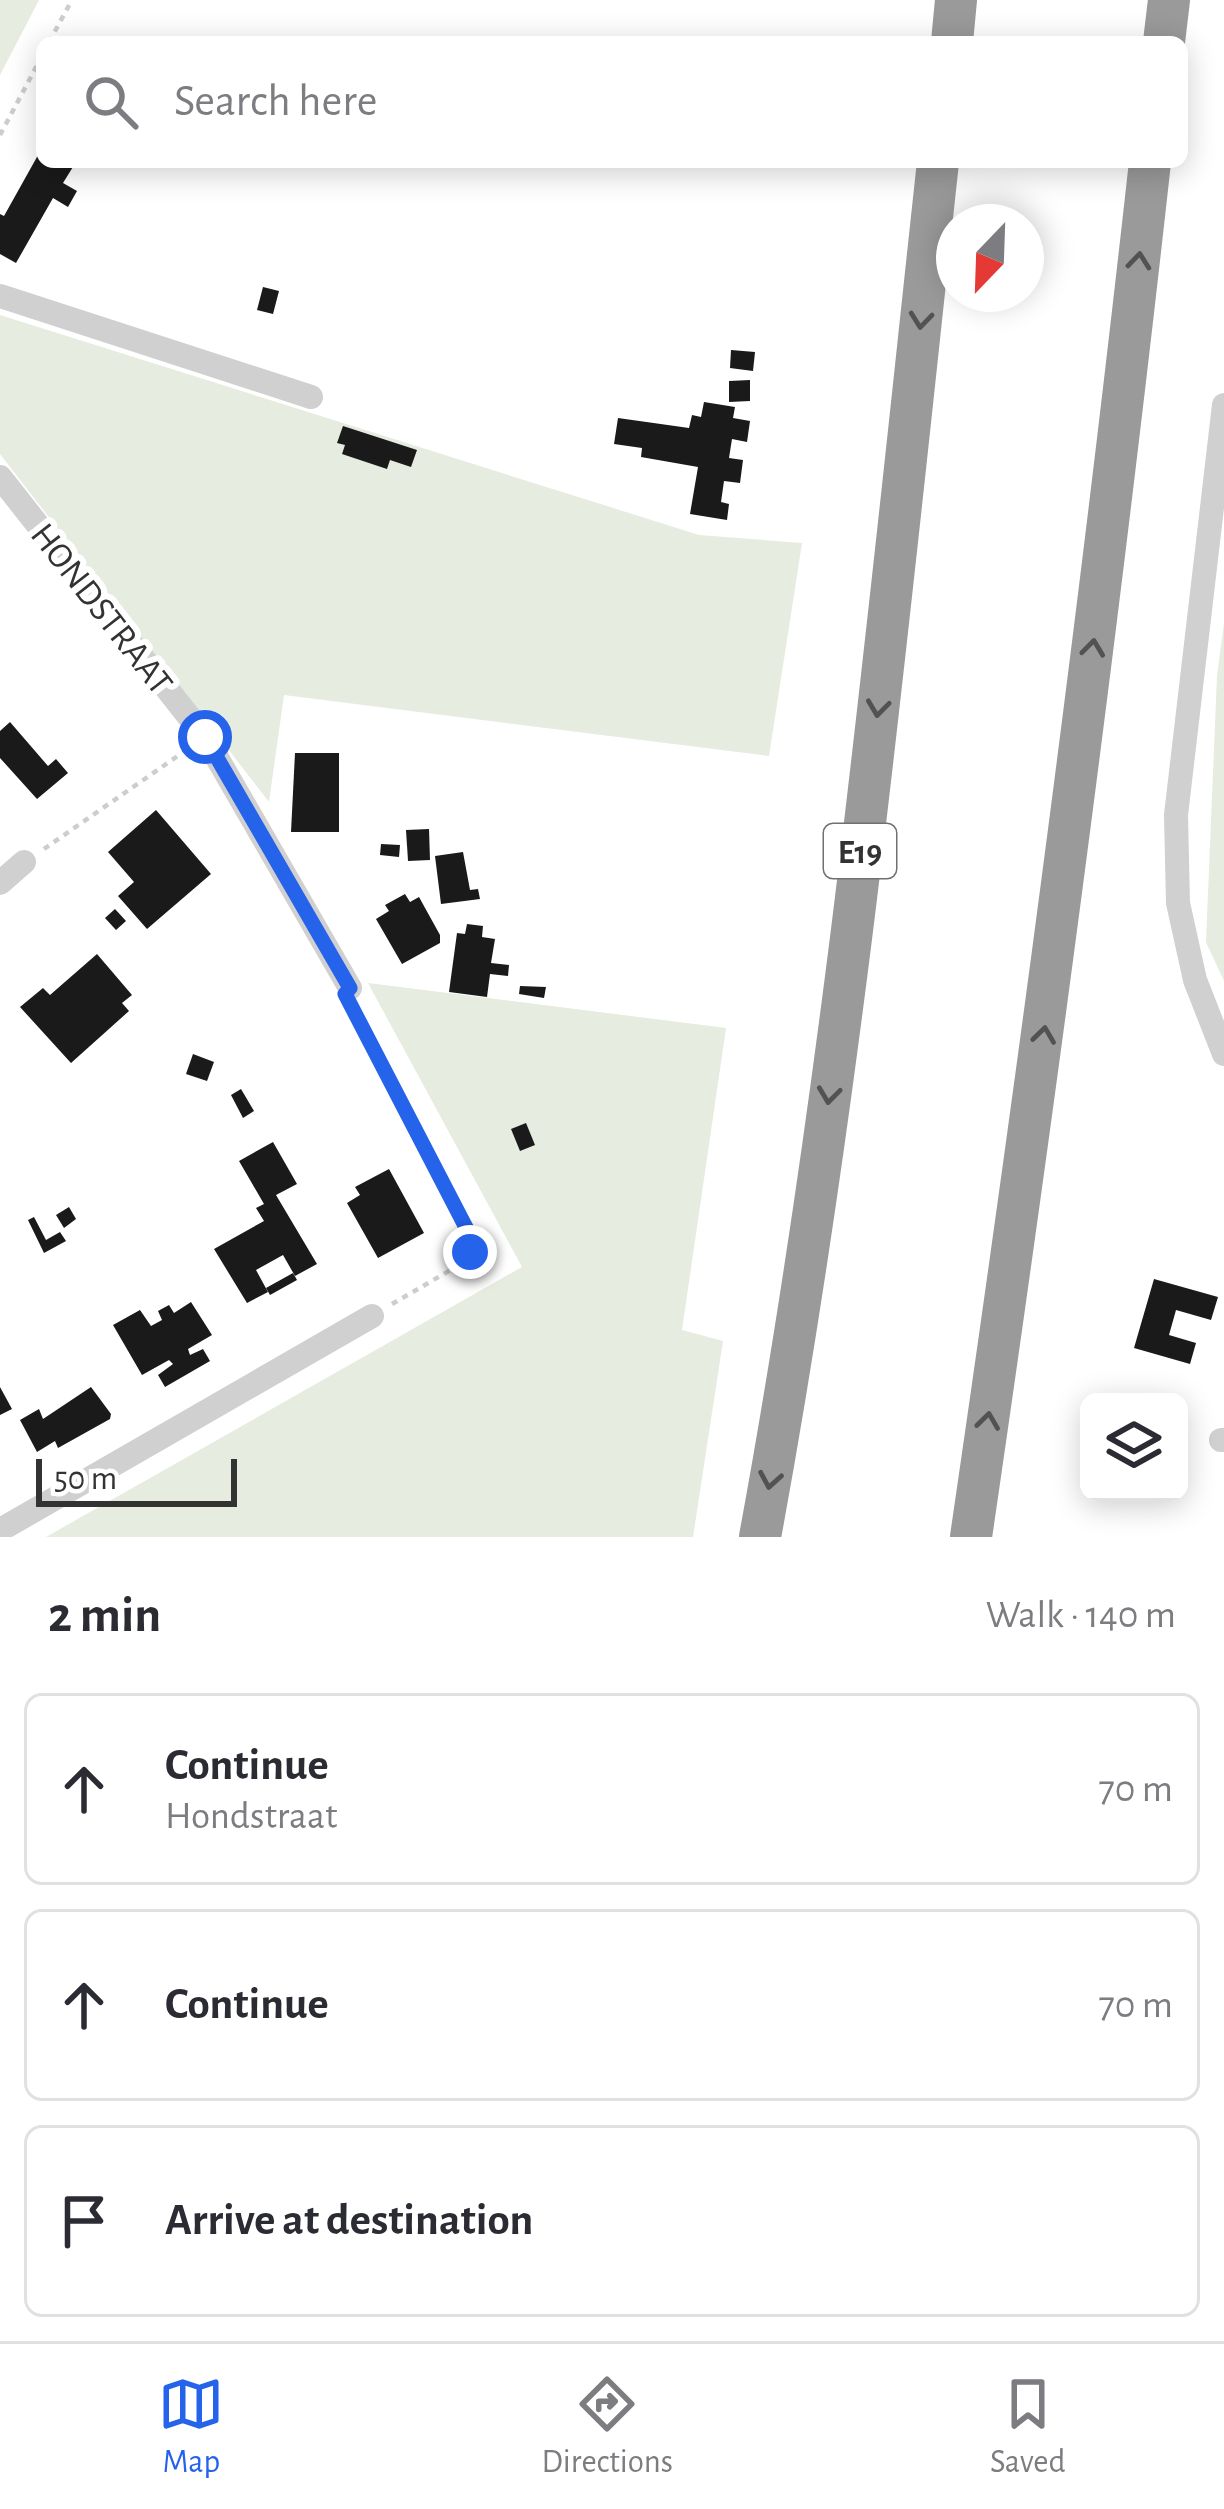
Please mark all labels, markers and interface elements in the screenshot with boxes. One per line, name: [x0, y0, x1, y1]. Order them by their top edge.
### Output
search box: [36, 36, 1188, 168]
icon: search: [78, 69, 144, 135]
text: Search here: [174, 79, 377, 124]
north arrow: [936, 204, 1044, 312]
one-way arrow: [1126, 251, 1152, 271]
one-way arrow: [909, 311, 934, 330]
street label: HONDSTRAAT: [24, 517, 179, 701]
one-way arrow: [1080, 639, 1106, 658]
one-way arrow: [866, 698, 892, 718]
route start: [178, 710, 232, 764]
road number: E19: [824, 824, 896, 878]
one-way arrow: [1030, 1025, 1056, 1045]
one-way arrow: [817, 1085, 843, 1104]
route end: [443, 1225, 497, 1279]
map controls: [1080, 1393, 1188, 1501]
button: layers: [1080, 1393, 1188, 1501]
one-way arrow: [974, 1411, 1000, 1431]
scale bar: [36, 1453, 237, 1506]
text: 50 m: [54, 1463, 117, 1496]
one-way arrow: [759, 1470, 784, 1490]
text: 2 min: [48, 1590, 161, 1641]
text: Walk · 140 m: [986, 1596, 1176, 1635]
text: Continue: [165, 1743, 329, 1788]
icon: ahead: [51, 1756, 117, 1822]
text: 70 m: [1099, 1770, 1173, 1809]
text: Hondstraat: [165, 1797, 338, 1836]
icon: ahead: [51, 1972, 117, 2038]
text: Continue: [165, 1982, 329, 2027]
text: 70 m: [1099, 1986, 1173, 2025]
icon: arrive: [51, 2188, 117, 2254]
text: Arrive at destination: [165, 2198, 533, 2243]
tab: Map: [158, 2371, 224, 2483]
tab: Directions: [541, 2371, 673, 2483]
tab: Saved: [990, 2371, 1065, 2483]

